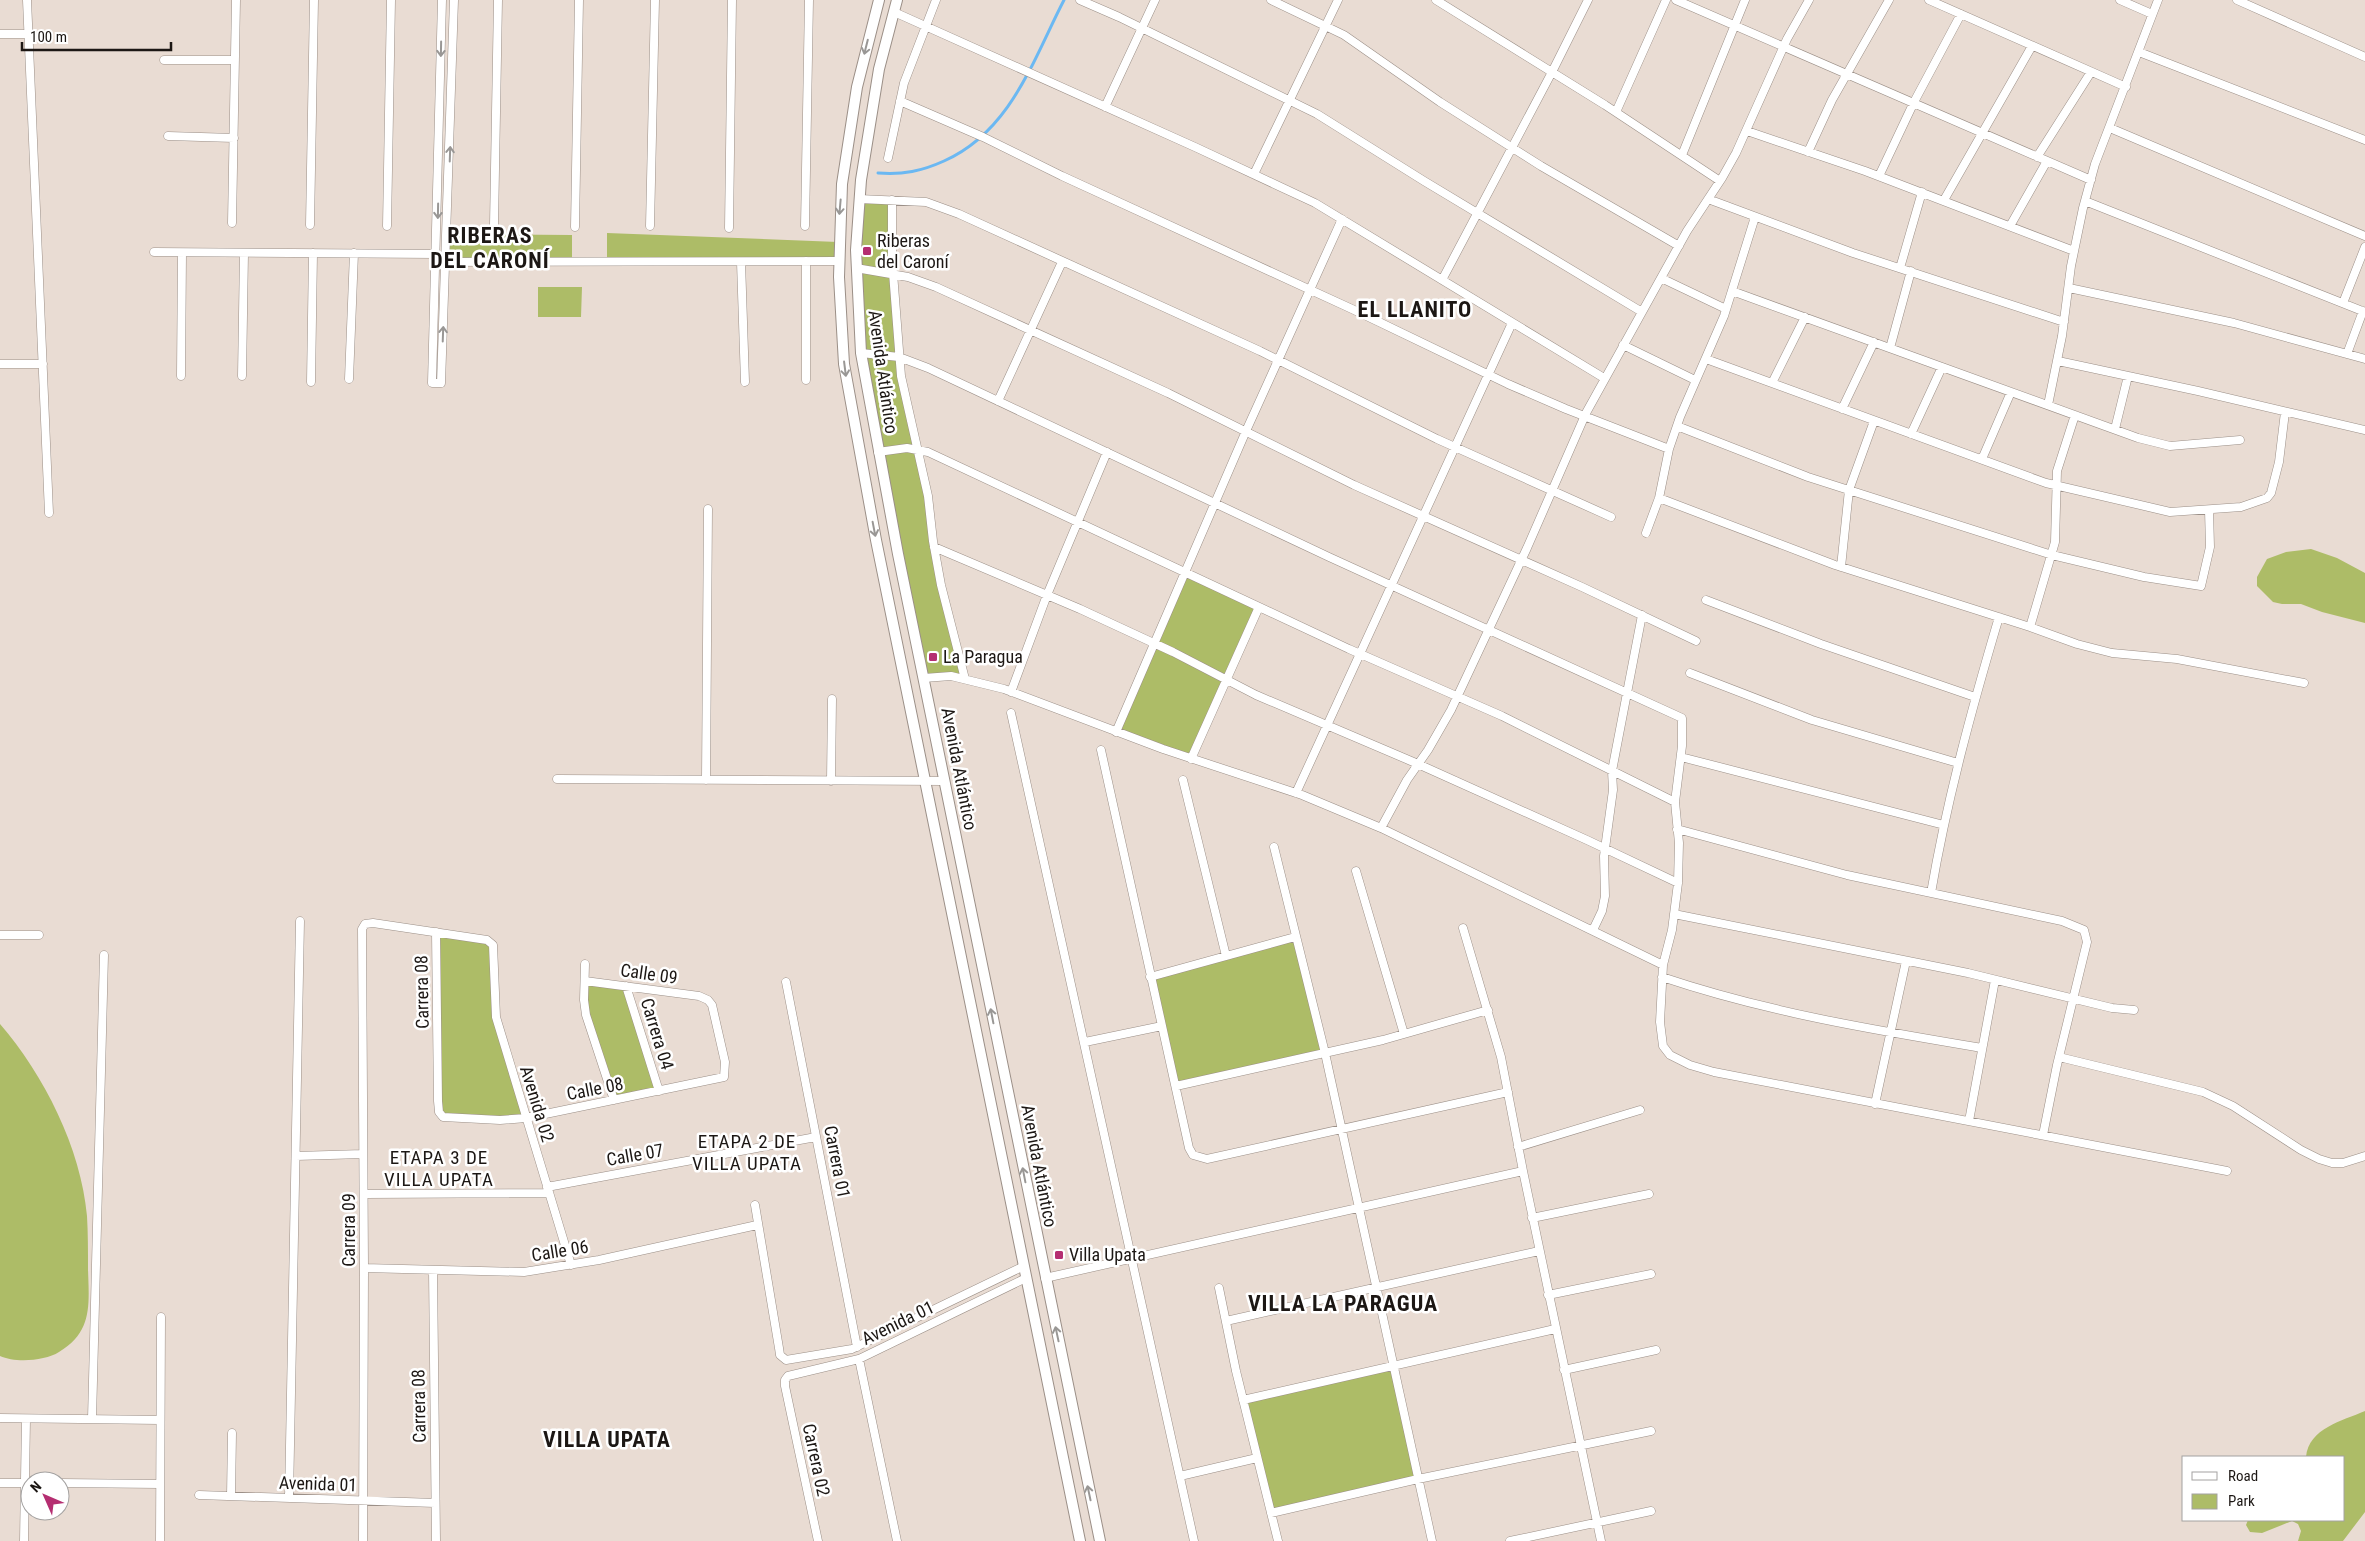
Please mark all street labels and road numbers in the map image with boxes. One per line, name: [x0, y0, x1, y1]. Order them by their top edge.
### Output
street label: Avenida Atlántico: [864, 309, 903, 435]
street label: Avenida Atlántico: [937, 706, 982, 832]
street label: Carrera 08: [410, 955, 433, 1029]
street label: Calle 09: [619, 959, 679, 988]
street label: Carrera 04: [637, 996, 678, 1072]
street label: Avenida 02: [516, 1063, 559, 1144]
street label: Calle 08: [565, 1073, 625, 1104]
street label: Avenida Atlántico: [1017, 1103, 1062, 1229]
street label: Carrera 01: [820, 1124, 855, 1200]
street label: Calle 07: [605, 1139, 665, 1170]
street label: Carrera 09: [338, 1193, 359, 1267]
street label: Calle 06: [530, 1236, 590, 1265]
street label: Avenida 01: [858, 1296, 938, 1349]
street label: Carrera 08: [407, 1369, 430, 1443]
street label: Carrera 02: [799, 1422, 834, 1498]
street label: Avenida 01: [279, 1472, 358, 1495]

